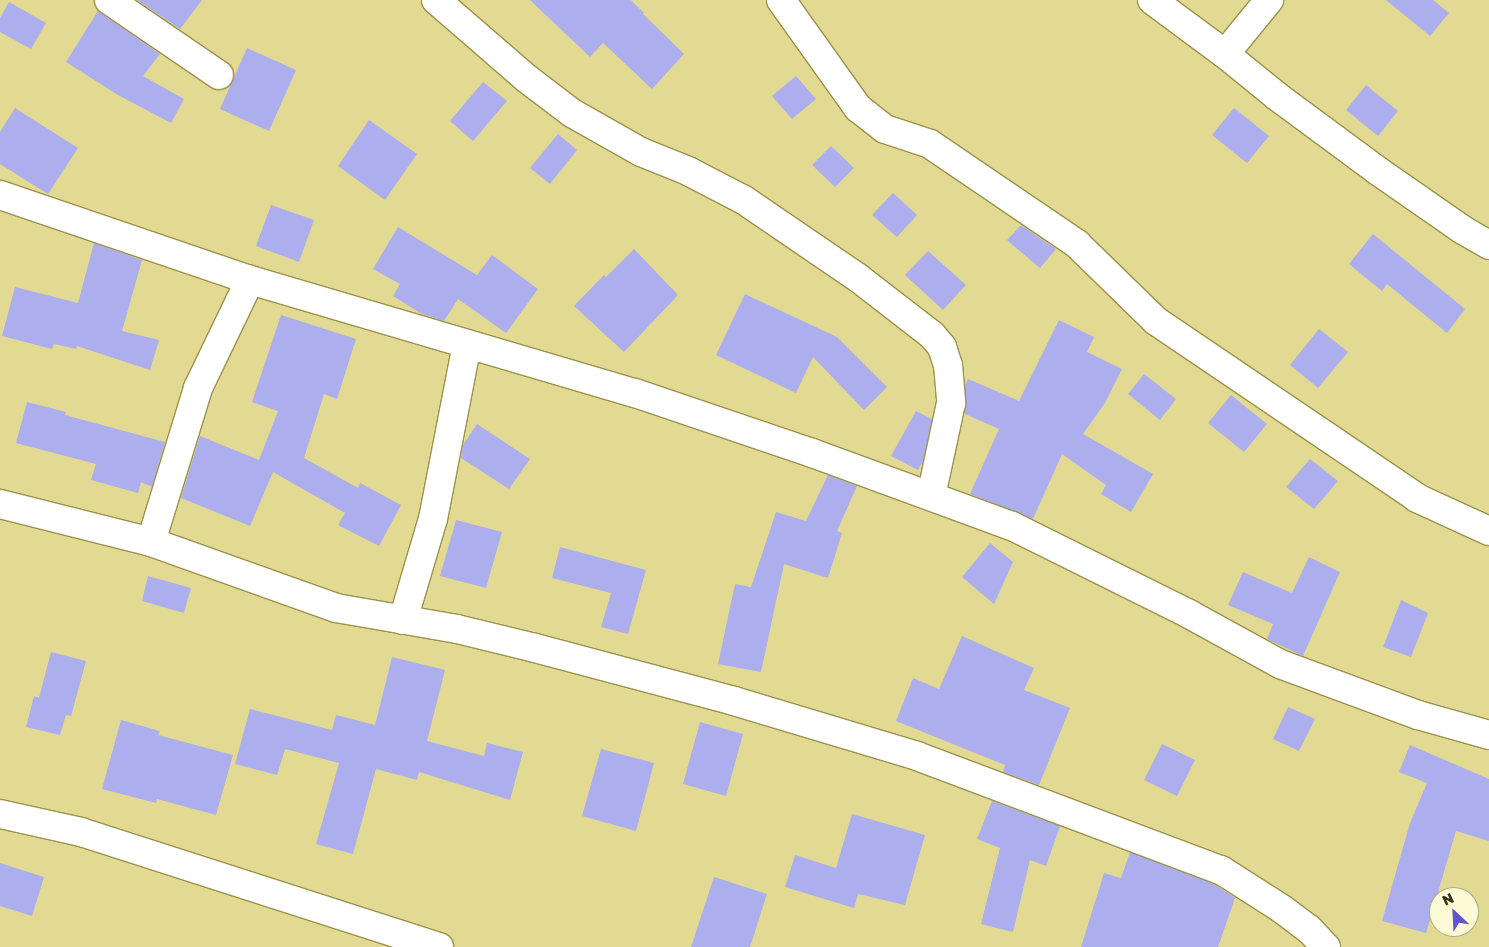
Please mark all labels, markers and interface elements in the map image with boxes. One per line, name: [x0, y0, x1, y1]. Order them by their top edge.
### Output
north arrow: [1429, 887, 1479, 937]
text: N: [1439, 889, 1456, 909]

